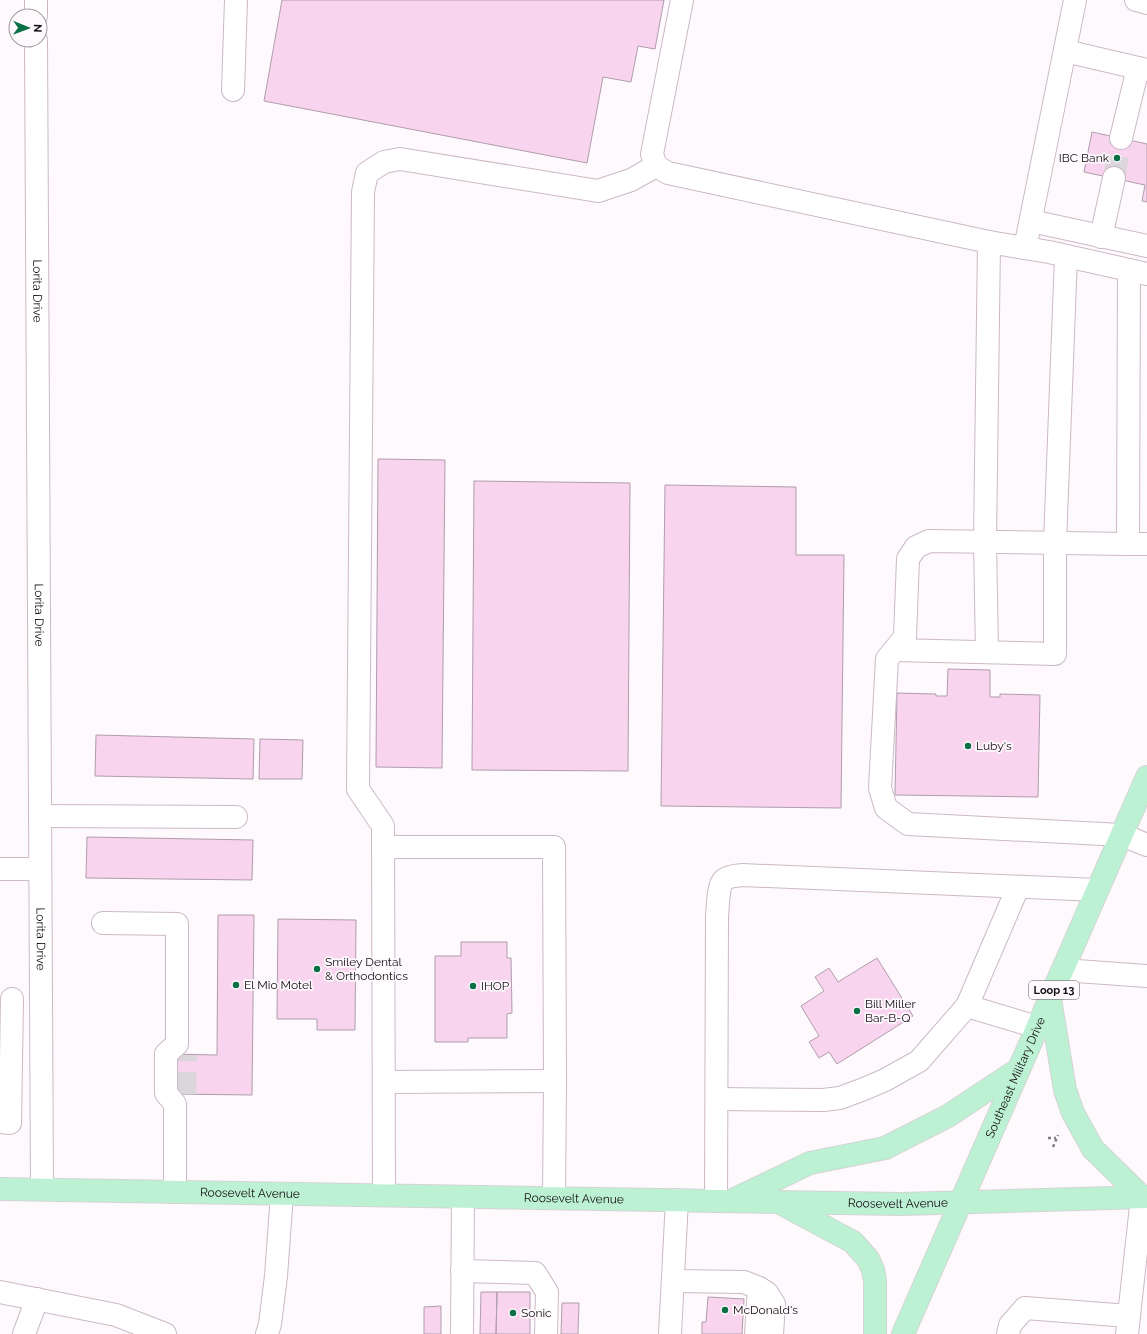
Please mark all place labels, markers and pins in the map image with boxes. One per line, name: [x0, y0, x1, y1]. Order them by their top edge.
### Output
place label: IBC Bank: [1059, 151, 1110, 165]
marker: IBC Bank: [1112, 153, 1122, 163]
place label: Luby's: [976, 739, 1012, 753]
marker: Luby's: [963, 741, 973, 751]
place label: Smiley Dental & Orthodontics: [325, 955, 408, 983]
marker: Smiley Dental & Orthodontics: [312, 964, 322, 974]
place label: El Mio Motel: [244, 978, 313, 992]
place label: IHOP: [481, 979, 510, 993]
marker: El Mio Motel: [231, 980, 241, 990]
marker: IHOP: [468, 981, 478, 991]
place label: Bill Miller Bar-B-Q: [865, 997, 917, 1025]
marker: Bill Miller Bar-B-Q: [852, 1006, 862, 1016]
place label: McDonald's: [733, 1303, 798, 1317]
marker: McDonald's: [720, 1305, 730, 1315]
place label: Sonic: [521, 1306, 552, 1320]
marker: Sonic: [508, 1308, 518, 1318]

